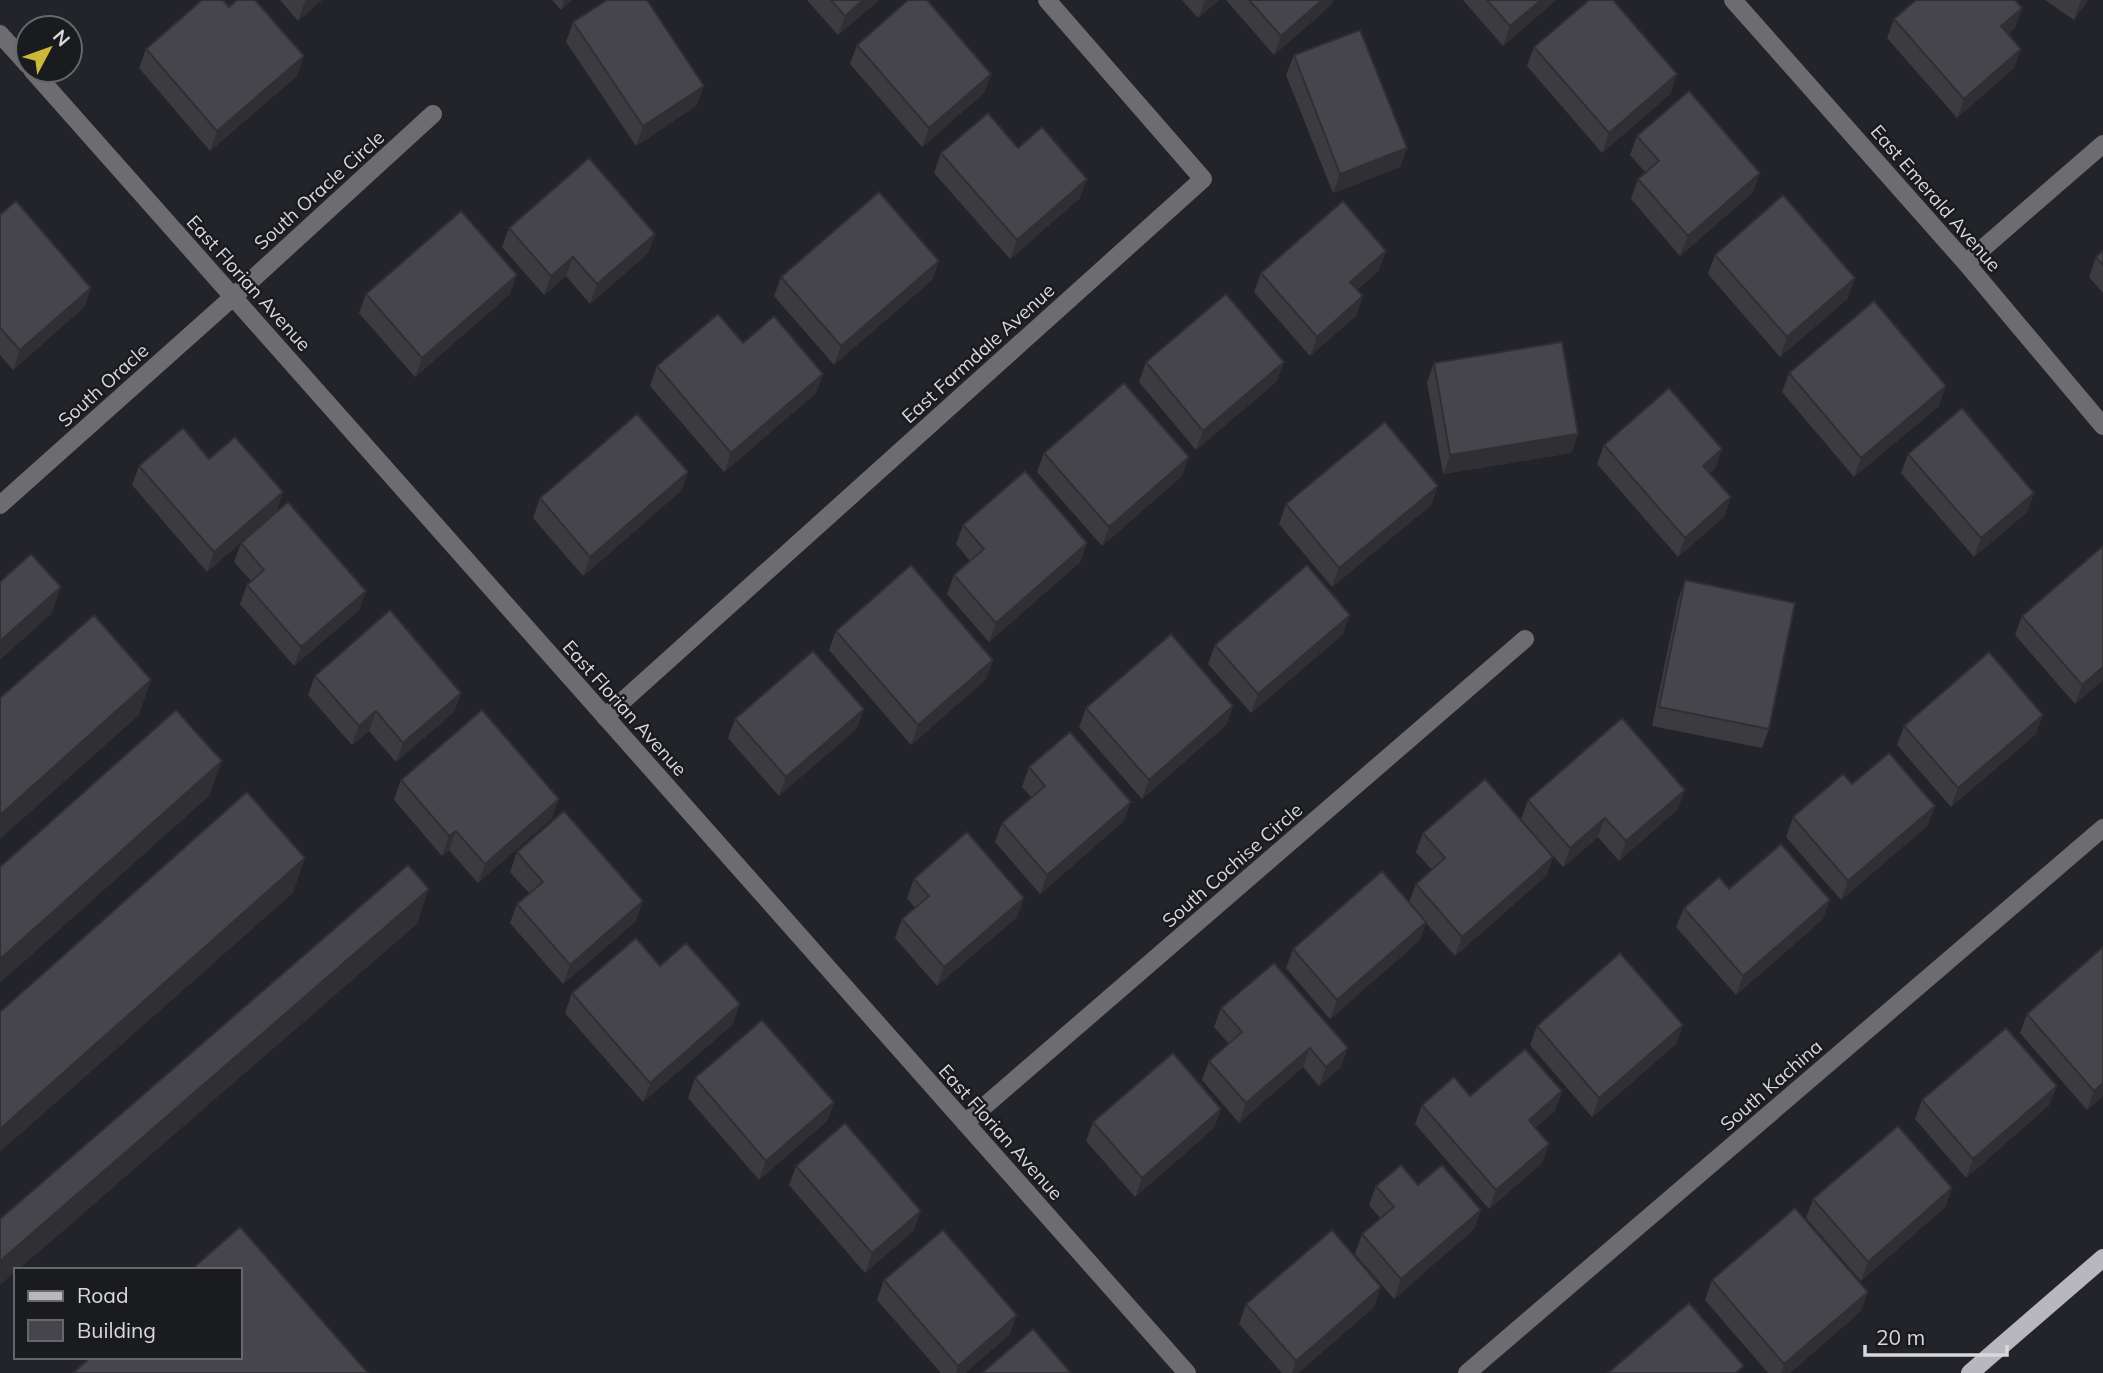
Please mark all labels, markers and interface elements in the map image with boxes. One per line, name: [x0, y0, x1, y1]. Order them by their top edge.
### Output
north arrow: [14, 14, 84, 84]
text: N: [48, 25, 76, 51]
street label: East Emerald Avenue: [1866, 120, 2006, 276]
street label: South Oracle Circle: [249, 125, 389, 255]
street label: East Florian Avenue: [182, 210, 316, 356]
street label: East Farmdale Avenue: [897, 278, 1059, 428]
street label: South Oracle: [53, 338, 153, 432]
street label: East Florian Avenue: [558, 635, 692, 781]
street label: South Cochise Circle: [1157, 798, 1307, 932]
street label: South Kachina: [1715, 1034, 1827, 1136]
street label: East Florian Avenue: [934, 1059, 1068, 1205]
legend: [14, 1268, 242, 1359]
text: Road: [77, 1282, 128, 1308]
scale bar: [1865, 1314, 2007, 1358]
text: Building: [77, 1317, 156, 1343]
text: 20 m: [1876, 1324, 1925, 1350]

